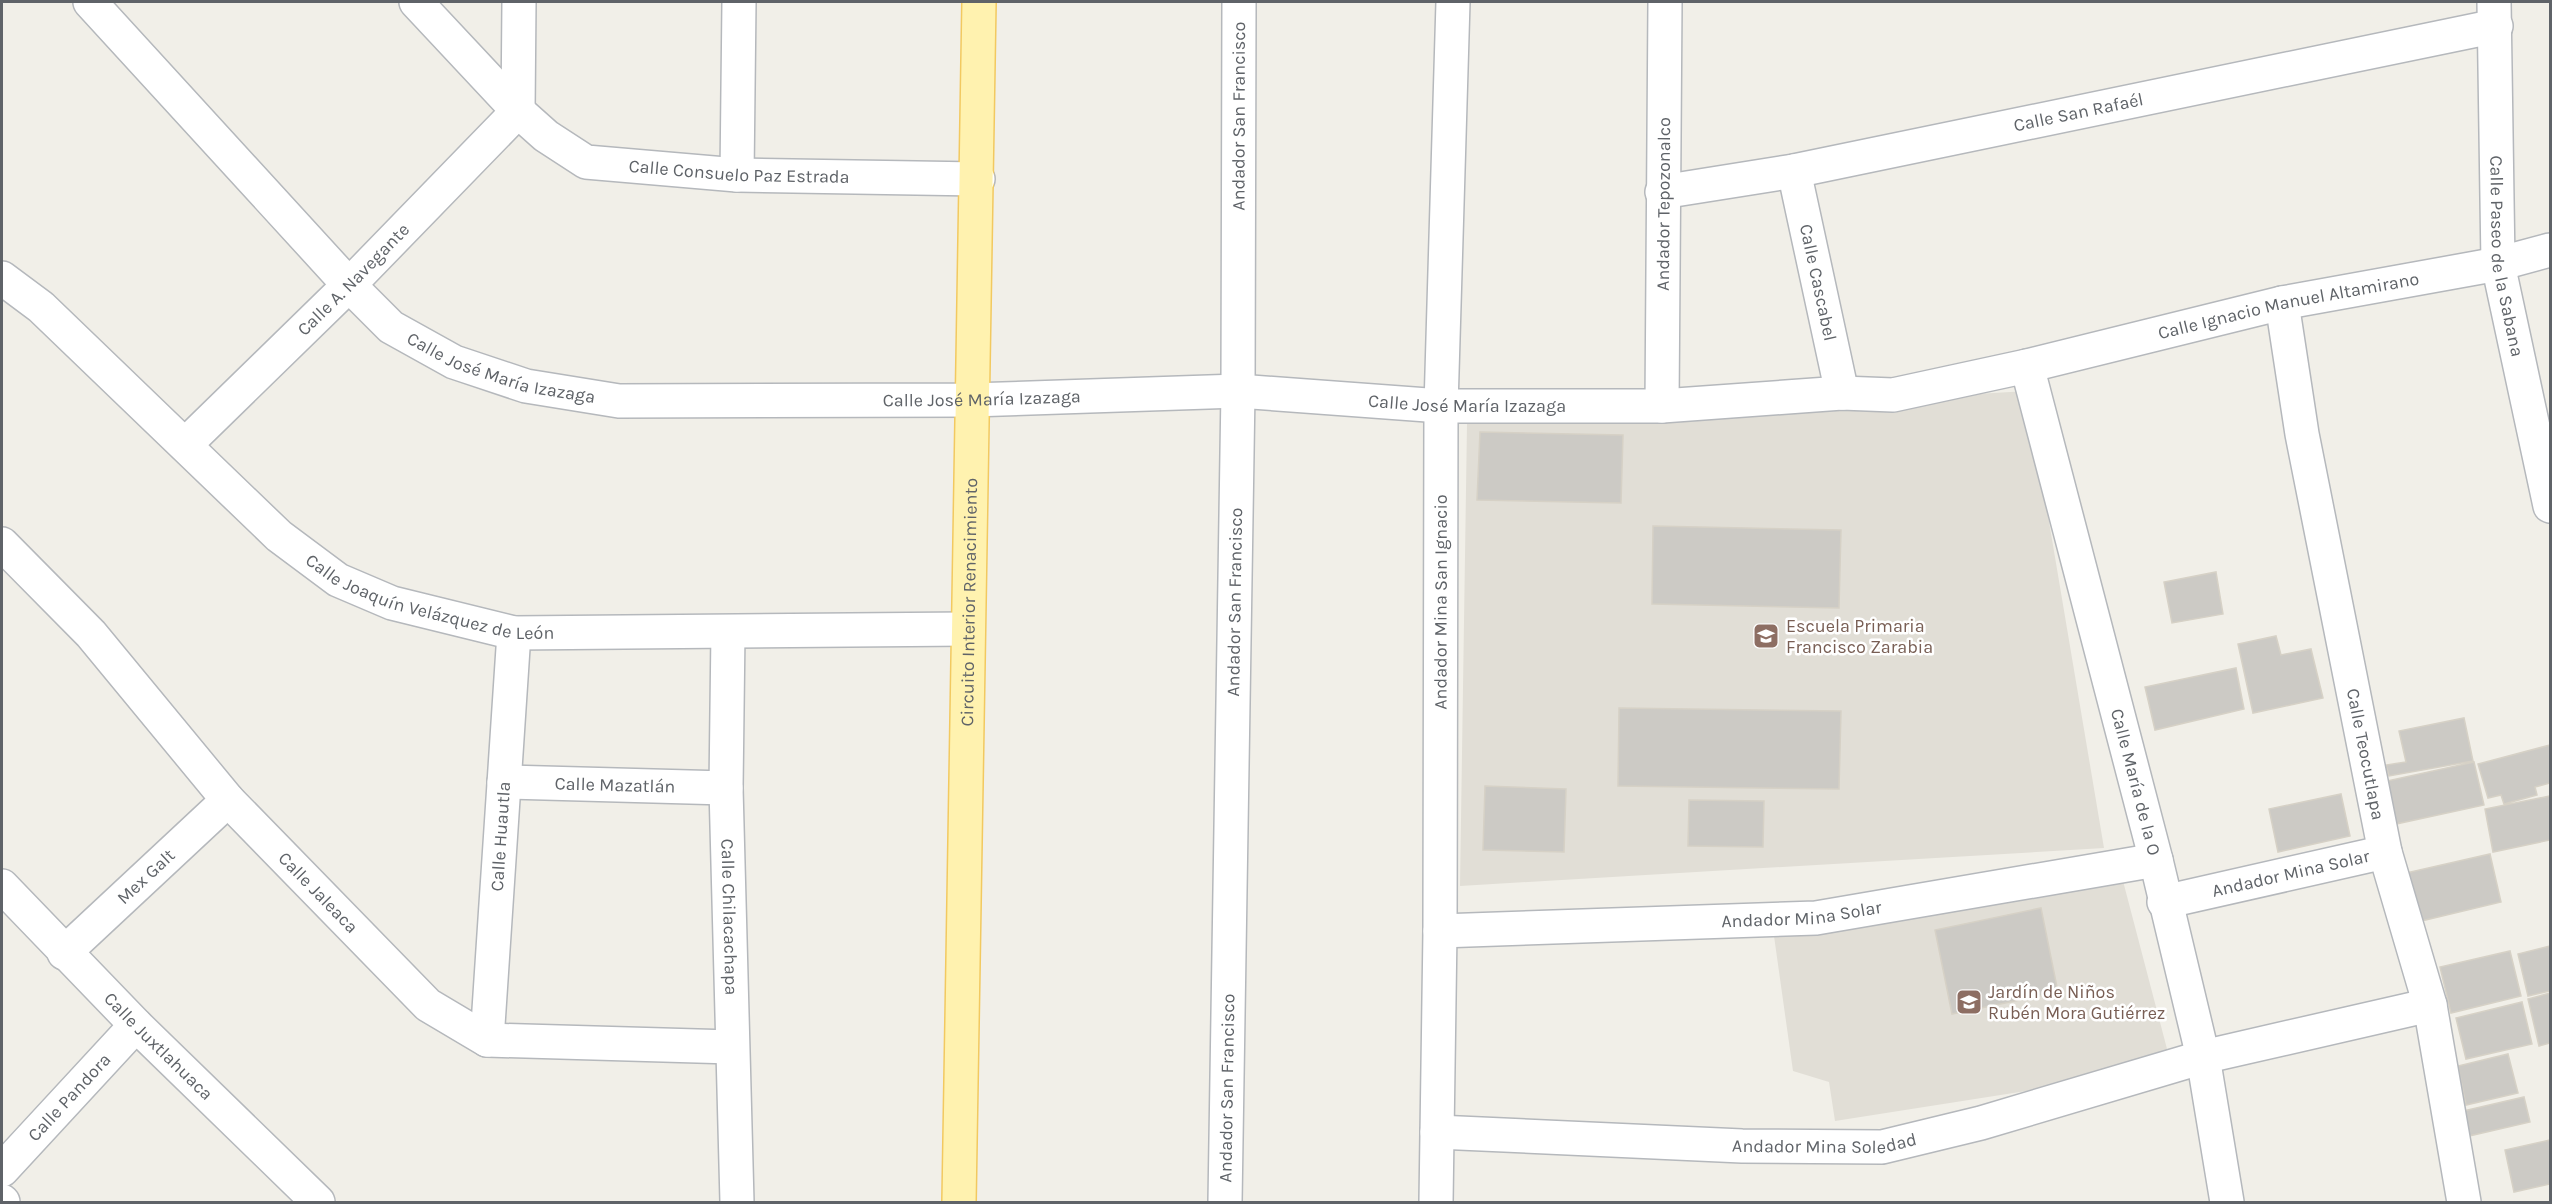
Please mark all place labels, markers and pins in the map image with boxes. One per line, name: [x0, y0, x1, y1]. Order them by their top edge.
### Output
place label: Escuela Primaria Francisco Zarabia: [1786, 615, 1933, 658]
school or university icon: Escuela Primaria Francisco Zarabia: [1751, 621, 1781, 651]
place label: Jardín de Niños Rubén Mora Gutiérrez: [1988, 981, 2165, 1024]
school or university icon: Jardín de Niños Rubén Mora Gutiérrez: [1954, 987, 1984, 1017]

